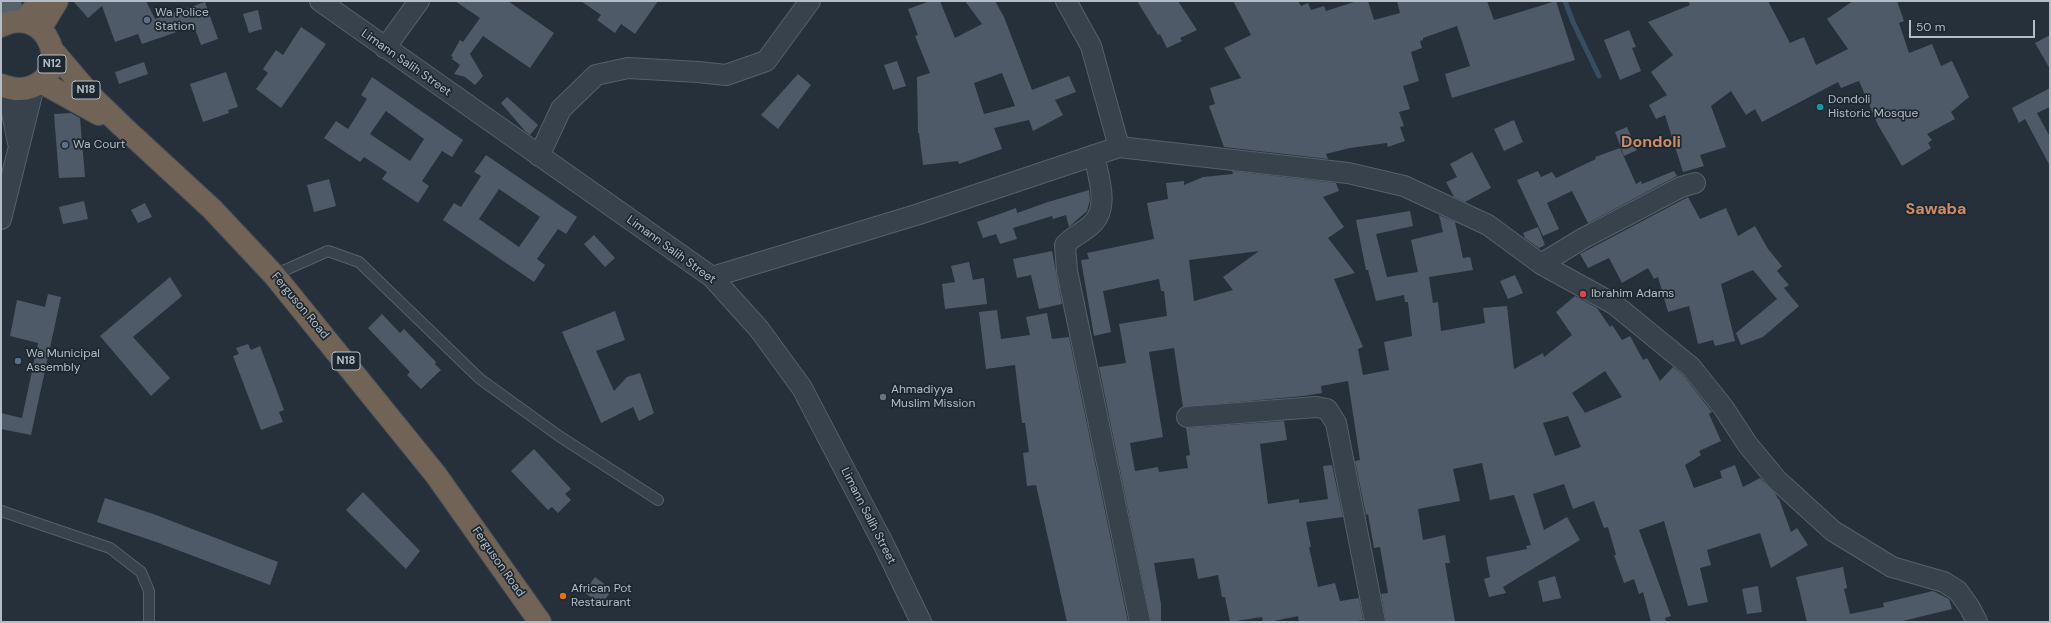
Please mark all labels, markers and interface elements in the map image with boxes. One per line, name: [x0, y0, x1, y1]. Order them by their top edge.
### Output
place label: Wa Police Station: [155, 6, 209, 34]
scale bar: [1911, 12, 2037, 38]
marker: Wa Police Station: [142, 15, 152, 25]
text: 50 m: [1916, 19, 1945, 35]
street label: Limann Salih Street: [358, 27, 454, 99]
road number: N12: [38, 55, 66, 73]
road number: N18: [72, 81, 100, 99]
place label: Dondoli Historic Mosque: [1828, 93, 1918, 121]
marker: Dondoli Historic Mosque: [1815, 102, 1825, 112]
district label: Dondoli: [1621, 133, 1681, 153]
place label: Wa Court: [73, 138, 125, 152]
marker: Wa Court: [60, 140, 70, 150]
district label: Sawaba: [1906, 200, 1966, 220]
street label: Limann Salih Street: [624, 213, 718, 287]
street label: Ferguson Road: [268, 270, 332, 342]
place label: Ibrahim Adams: [1591, 287, 1674, 301]
marker: Ibrahim Adams: [1578, 289, 1588, 299]
place label: Wa Municipal Assembly: [26, 347, 100, 375]
road number: N18: [332, 352, 360, 370]
marker: Wa Municipal Assembly: [13, 356, 23, 366]
place label: Ahmadiyya Muslim Mission: [891, 383, 975, 411]
marker: Ahmadiyya Muslim Mission: [878, 392, 888, 402]
street label: Limann Salih Street: [837, 465, 899, 567]
street label: Ferguson Road: [469, 524, 527, 600]
place label: African Pot Restaurant: [571, 582, 632, 610]
marker: African Pot Restaurant: [558, 591, 568, 601]

